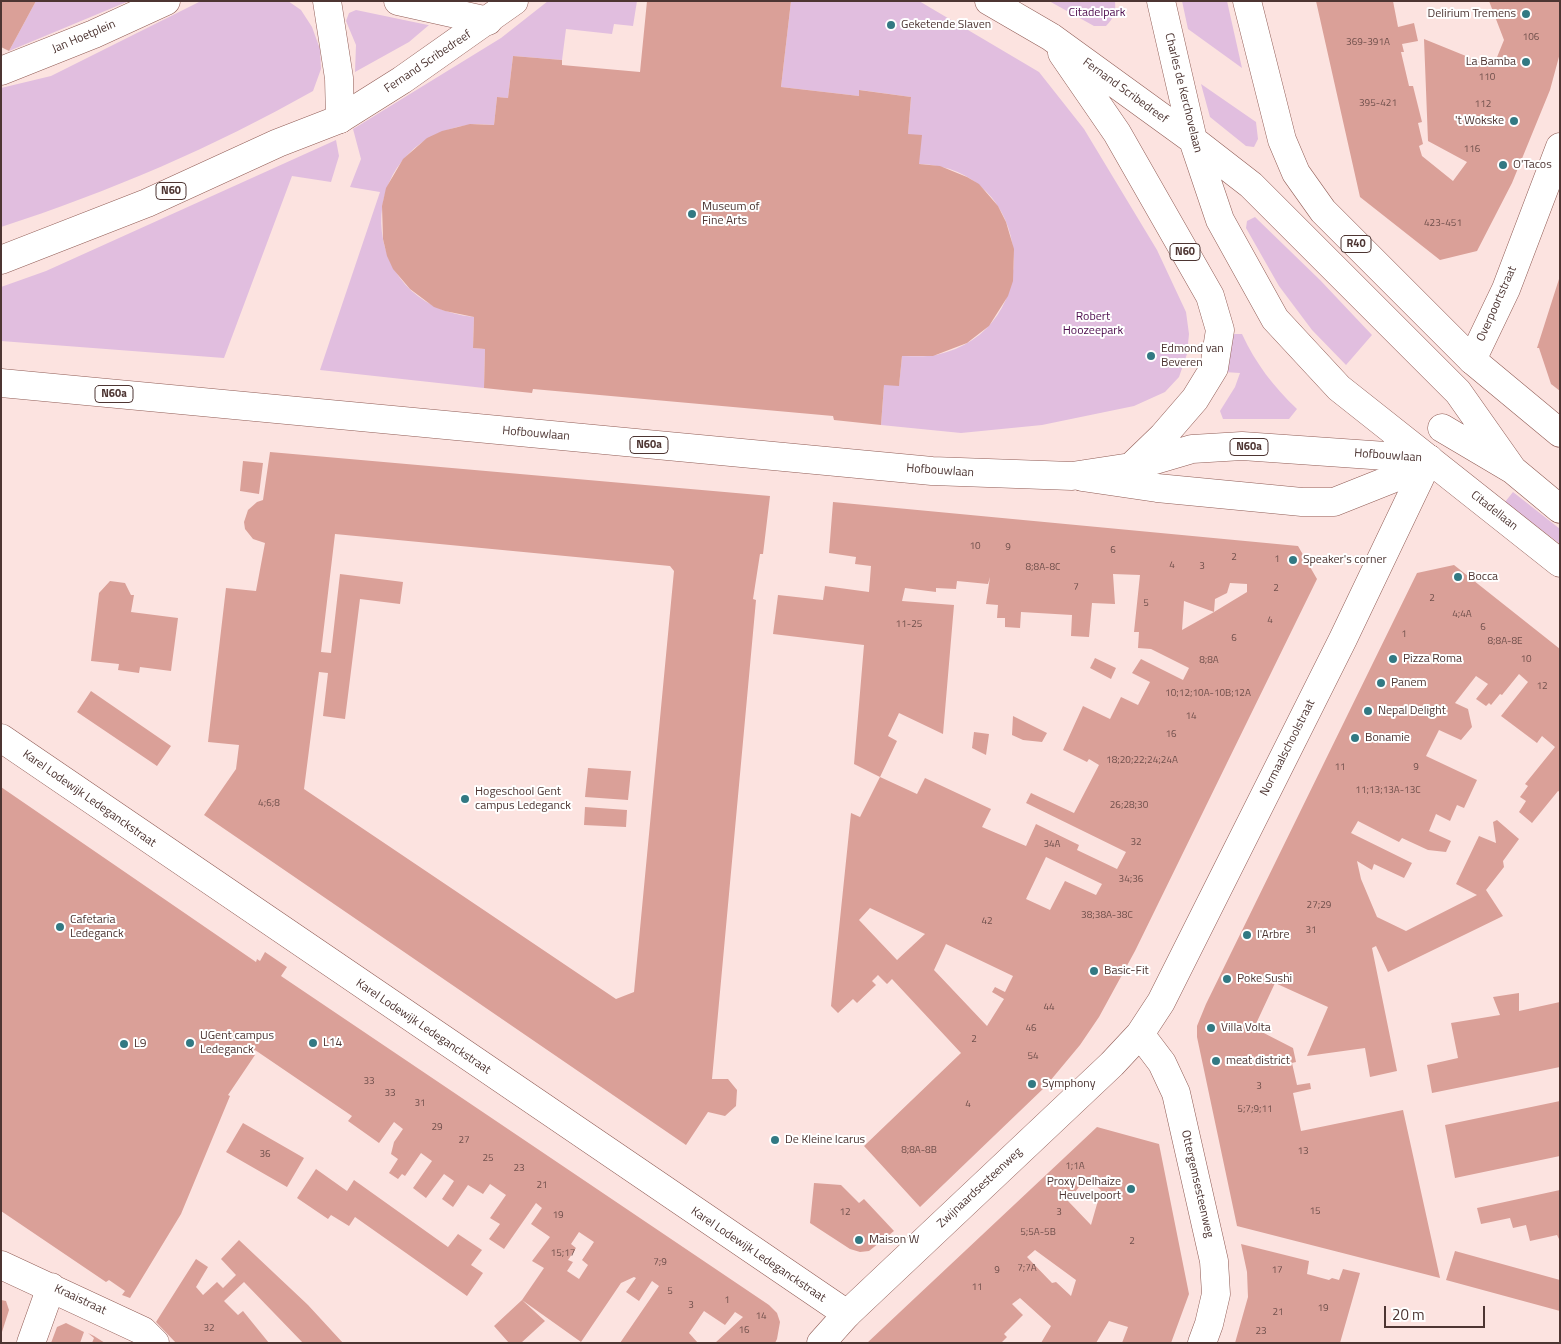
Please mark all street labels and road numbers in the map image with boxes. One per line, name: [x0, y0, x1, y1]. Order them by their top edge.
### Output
street label: Jan Hoetplein: [50, 17, 118, 57]
street label: Fernand Scribedreef: [382, 28, 474, 96]
street label: Charles de Kerchovelaan: [1161, 32, 1205, 154]
street label: Fernand Scribedreef: [1080, 55, 1170, 127]
road number: N60: [156, 182, 186, 200]
road number: R40: [1341, 235, 1371, 252]
road number: N60: [1170, 243, 1200, 260]
street label: Overpoortstraat: [1474, 264, 1520, 344]
road number: N60a: [95, 386, 133, 402]
street label: Hofbouwlaan: [502, 424, 570, 444]
road number: N60a: [630, 436, 668, 454]
road number: N60a: [1230, 438, 1268, 456]
street label: Hofbouwlaan: [1354, 446, 1422, 466]
street label: Hofbouwlaan: [906, 461, 974, 481]
street label: Citadellaan: [1468, 488, 1520, 534]
street label: Normaalschoolstraat: [1257, 697, 1319, 799]
street label: Karel Lodewijk Ledeganckstraat: [20, 747, 158, 851]
street label: Karel Lodewijk Ledeganckstraat: [353, 976, 493, 1078]
street label: Ottergemsesteenweg: [1178, 1129, 1216, 1239]
street label: Zwijnaardsesteenweg: [935, 1145, 1025, 1231]
street label: Karel Lodewijk Ledeganckstraat: [688, 1204, 828, 1306]
street label: Kraaistraat: [52, 1282, 108, 1318]

